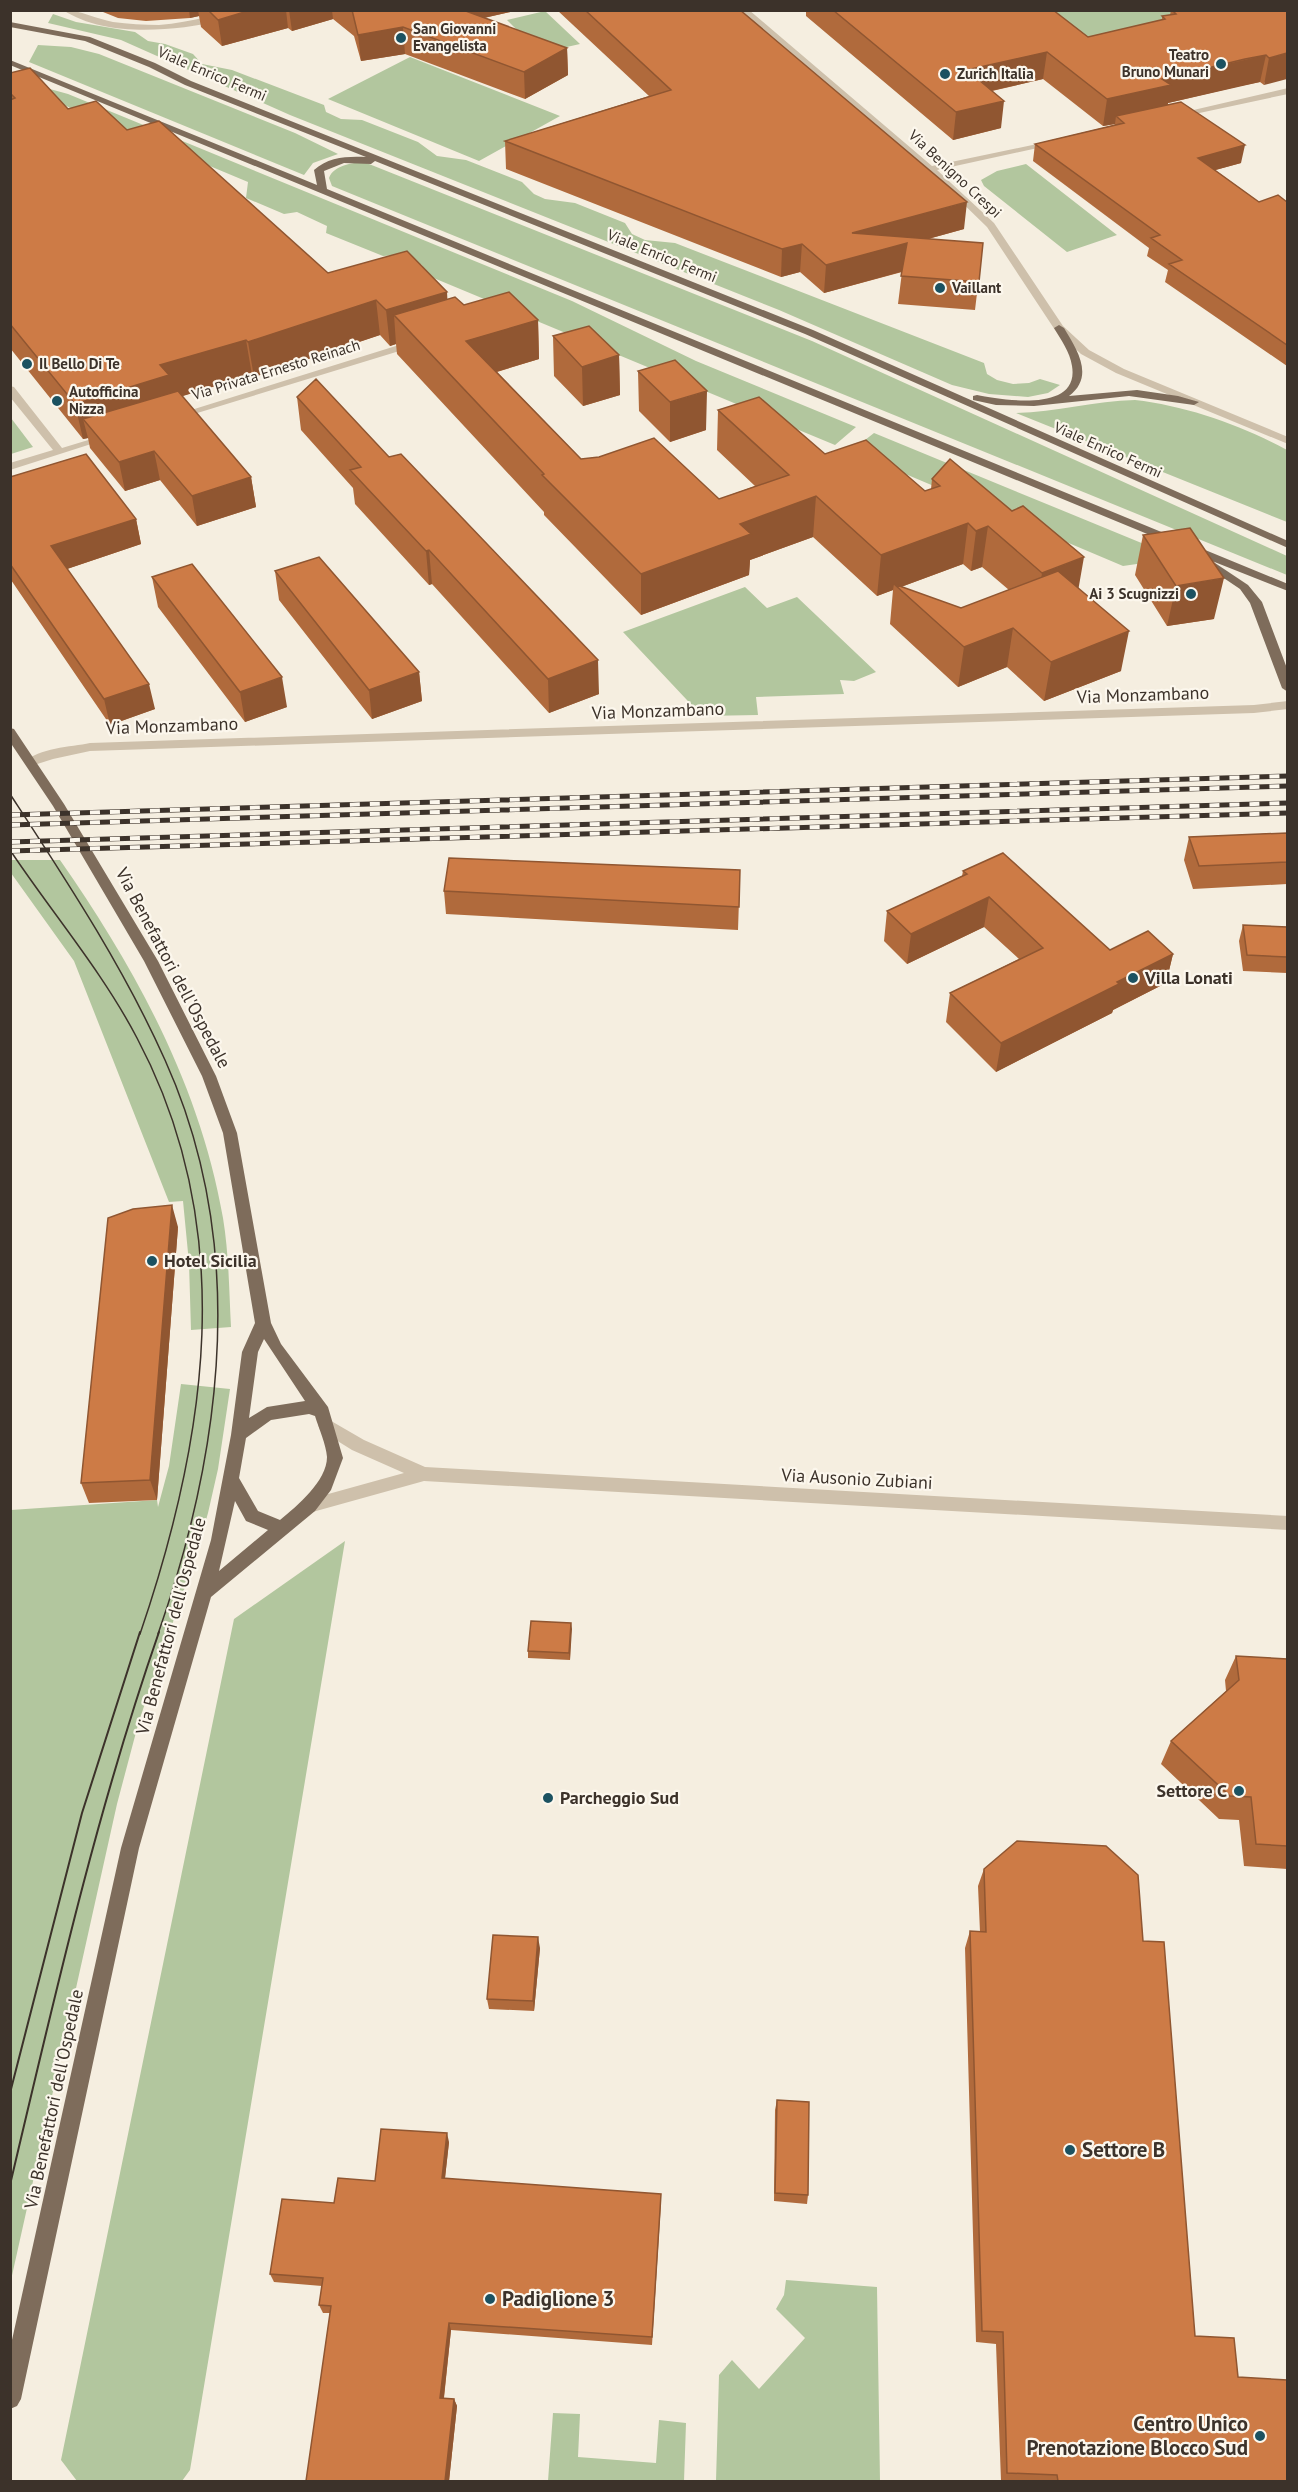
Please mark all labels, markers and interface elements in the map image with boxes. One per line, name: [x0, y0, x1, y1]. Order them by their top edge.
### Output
place label: San Giovanni Evangelista: [413, 19, 496, 55]
marker: San Giovanni Evangelista: [394, 31, 408, 45]
street label: Viale Enrico Fermi: [154, 42, 270, 105]
place label: Teatro Bruno Munari: [1122, 45, 1209, 81]
marker: Teatro Bruno Munari: [1214, 57, 1228, 71]
place label: Zurich Italia: [957, 64, 1034, 83]
marker: Zurich Italia: [938, 67, 952, 81]
street label: Via Benigno Crespi: [904, 125, 1006, 222]
street label: Viale Enrico Fermi: [604, 225, 720, 286]
place label: Vaillant: [951, 278, 1002, 297]
marker: Vaillant: [933, 281, 947, 295]
street label: Via Privata Ernesto Reinach: [189, 335, 362, 404]
place label: Il Bello Di Te: [39, 354, 120, 373]
marker: Il Bello Di Te: [20, 357, 34, 371]
place label: Autofficina Nizza: [69, 382, 138, 418]
marker: Autofficina Nizza: [50, 394, 64, 408]
street label: Viale Enrico Fermi: [1050, 417, 1165, 482]
place label: Ai 3 Scugnizzi: [1089, 584, 1179, 603]
marker: Ai 3 Scugnizzi: [1184, 587, 1198, 601]
street label: Via Monzambano: [1075, 681, 1209, 708]
street label: Via Monzambano: [590, 697, 724, 724]
street label: Via Monzambano: [104, 712, 238, 739]
street label: Via Benefattori dell'Ospedale: [110, 863, 236, 1072]
place label: Villa Lonati: [1144, 966, 1233, 989]
marker: Villa Lonati: [1126, 971, 1140, 985]
place label: Hotel Sicilia: [164, 1249, 257, 1272]
marker: Hotel Sicilia: [145, 1254, 159, 1268]
street label: Via Ausonio Zubiani: [780, 1463, 933, 1494]
street label: Via Benefattori dell'Ospedale: [130, 1515, 211, 1738]
place label: Settore C: [1156, 1779, 1227, 1802]
marker: Settore C: [1232, 1784, 1246, 1798]
place label: Parcheggio Sud: [560, 1786, 679, 1809]
marker: Parcheggio Sud: [541, 1791, 555, 1805]
street label: Via Benefattori dell'Ospedale: [19, 1987, 88, 2212]
place label: Settore B: [1082, 2136, 1165, 2163]
marker: Settore B: [1063, 2143, 1077, 2157]
place label: Padiglione 3: [502, 2285, 614, 2312]
marker: Padiglione 3: [483, 2292, 497, 2306]
place label: Centro Unico Prenotazione Blocco Sud: [1026, 2410, 1248, 2461]
marker: Centro Unico Prenotazione Blocco Sud: [1253, 2429, 1267, 2443]

